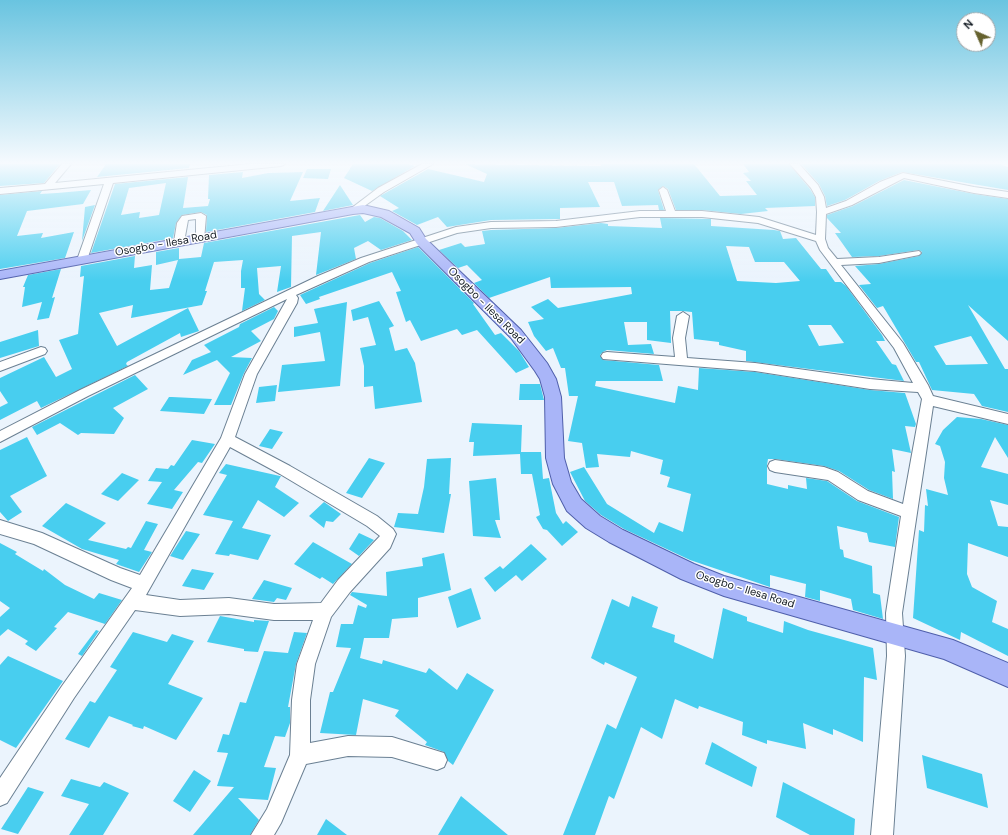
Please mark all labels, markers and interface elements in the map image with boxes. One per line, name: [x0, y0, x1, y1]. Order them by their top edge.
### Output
north arrow: [956, 12, 996, 52]
text: N: [960, 16, 976, 32]
street label: Osogbo - Ilesa Road: [114, 229, 218, 259]
street label: Osogbo - Ilesa Road: [445, 265, 527, 347]
street label: Osogbo - Ilesa Road: [694, 569, 796, 611]

